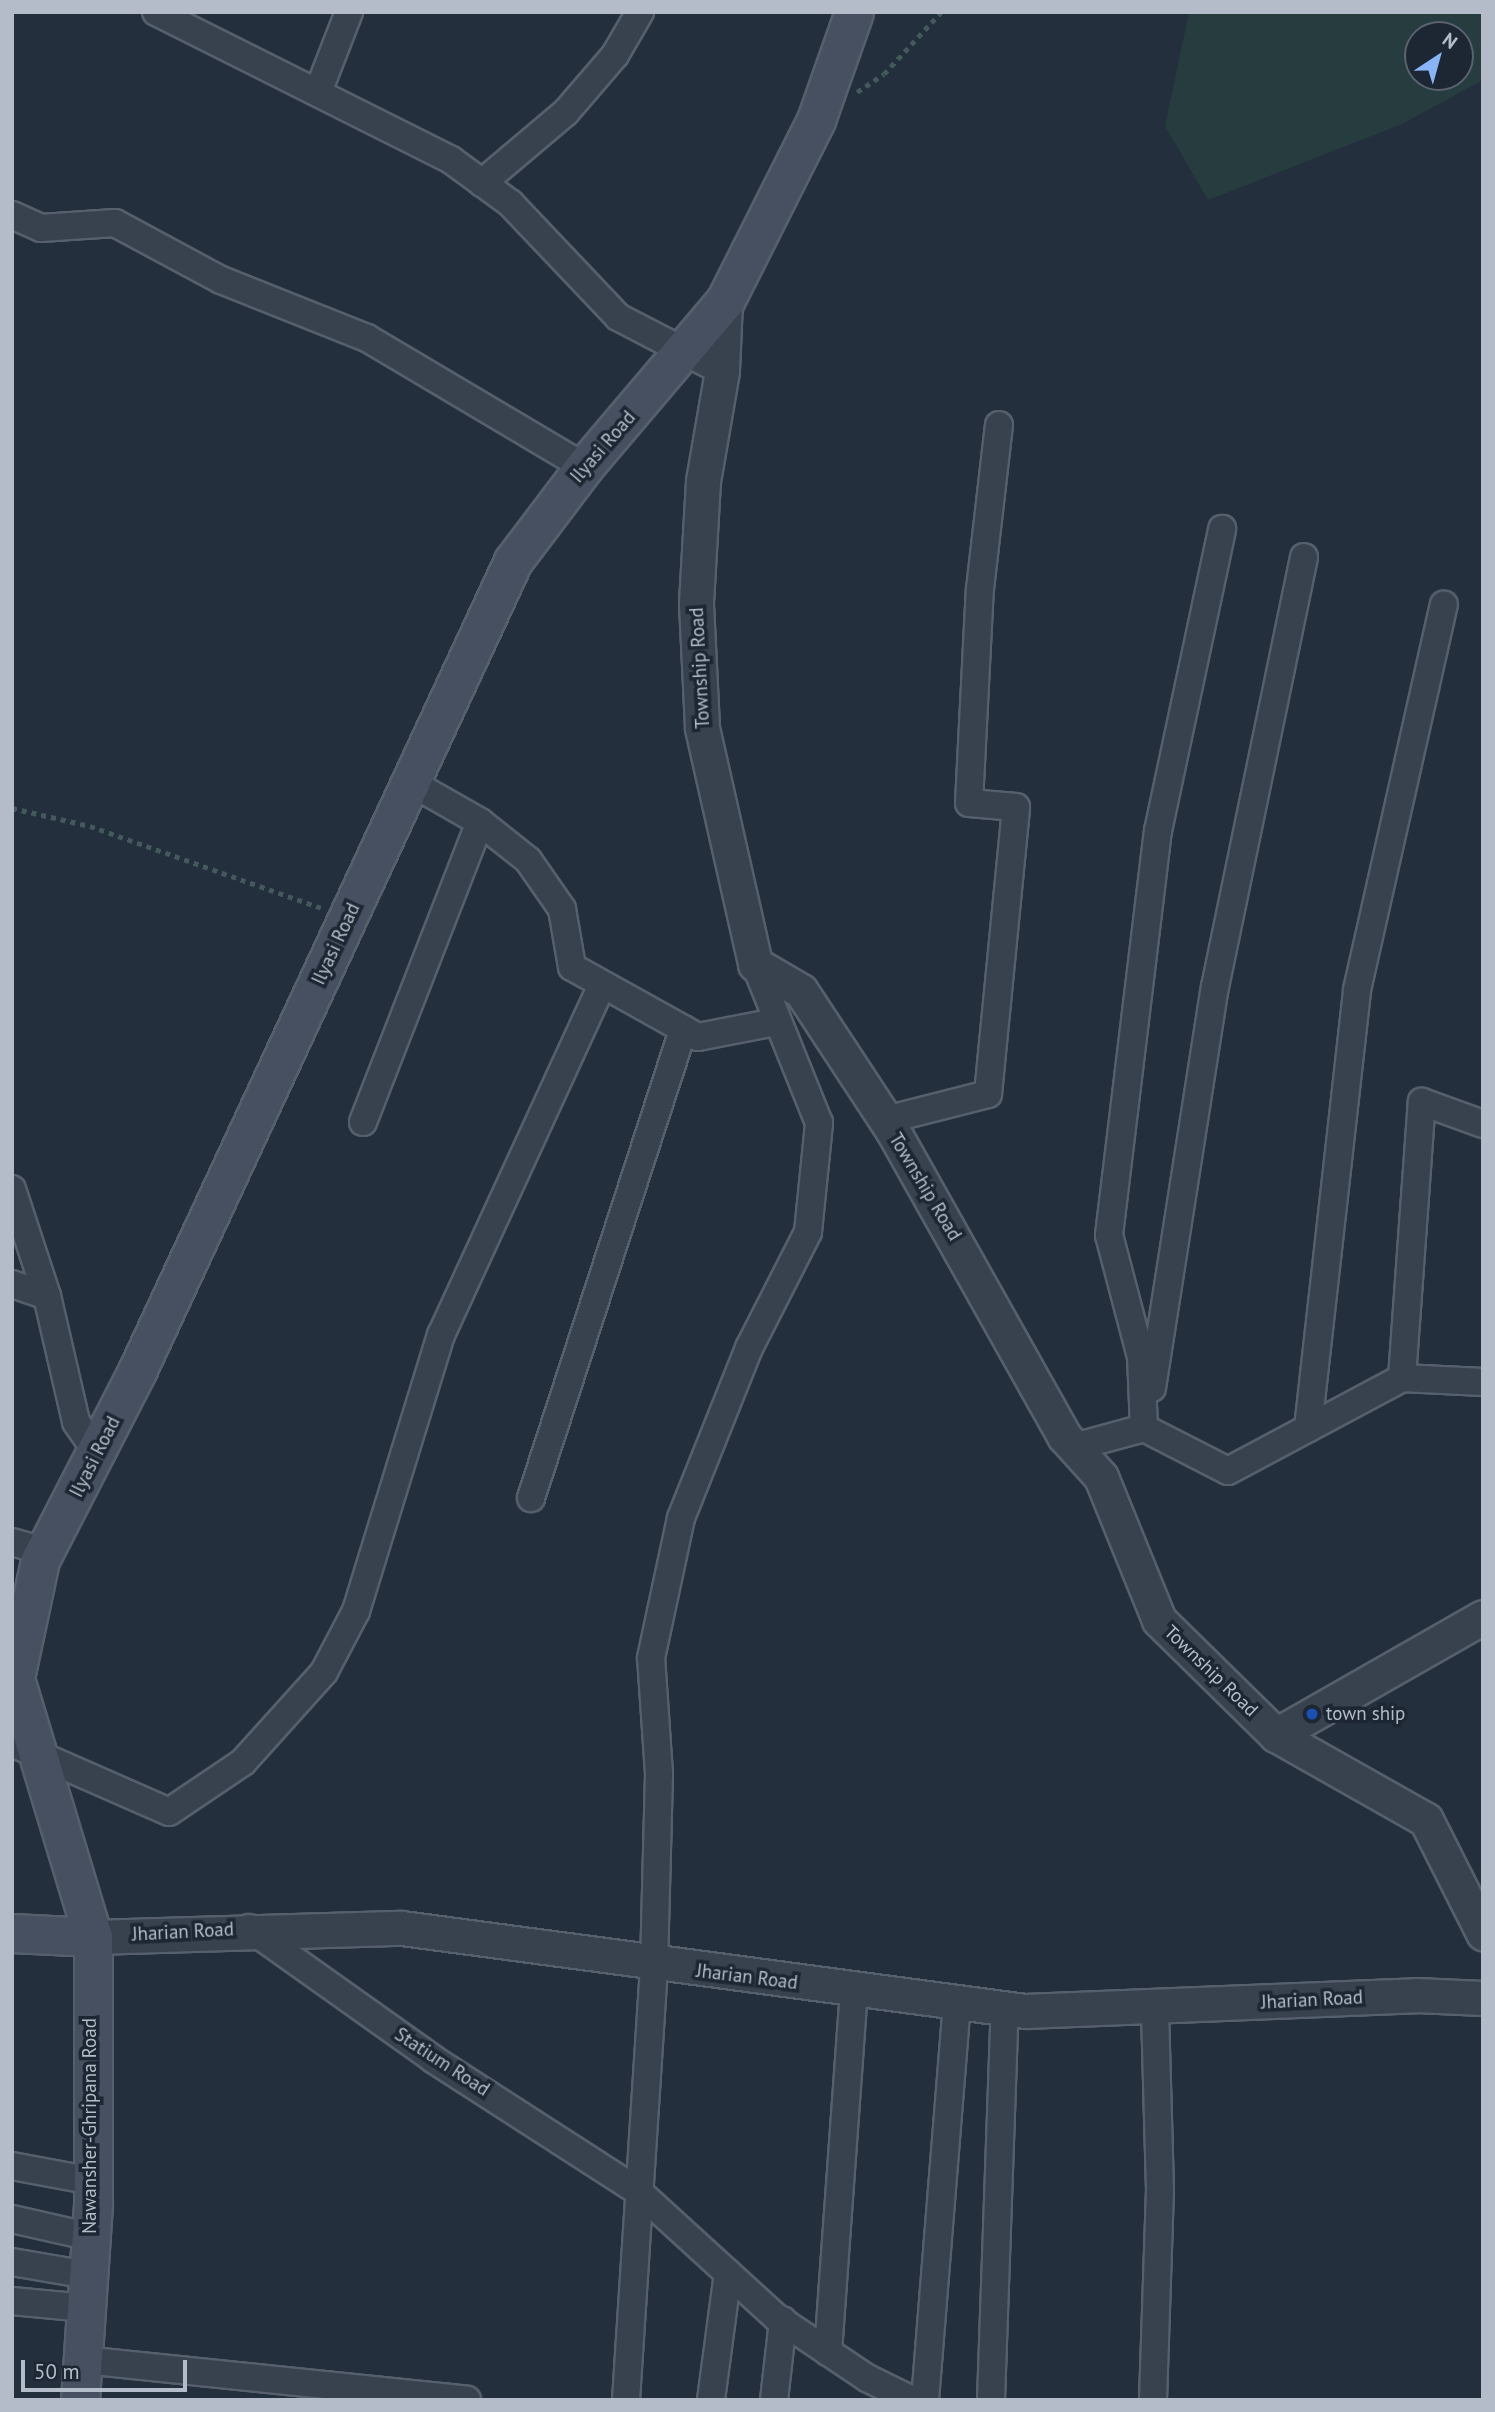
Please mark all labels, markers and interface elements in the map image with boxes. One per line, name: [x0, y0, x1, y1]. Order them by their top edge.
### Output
north arrow: [1404, 21, 1474, 91]
text: N: [1438, 27, 1462, 54]
street label: Ilyasi Road: [566, 406, 640, 488]
street label: Township Road: [685, 607, 715, 729]
street label: Ilyasi Road: [307, 899, 365, 989]
street label: Township Road: [884, 1129, 966, 1245]
street label: Ilyasi Road: [65, 1413, 125, 1501]
street label: Township Road: [1159, 1621, 1263, 1721]
place label: town ship: [1326, 1703, 1405, 1725]
marker: town ship: [1304, 1706, 1320, 1722]
street label: Jharian Road: [131, 1918, 235, 1946]
street label: Jharian Road: [695, 1959, 799, 1995]
street label: Jharian Road: [1260, 1986, 1364, 2014]
street label: Nawansher-Ghripana Road: [79, 2018, 101, 2234]
street label: Statium Road: [390, 2023, 494, 2101]
scale bar: [24, 2346, 191, 2390]
text: 50 m: [34, 2358, 80, 2385]

